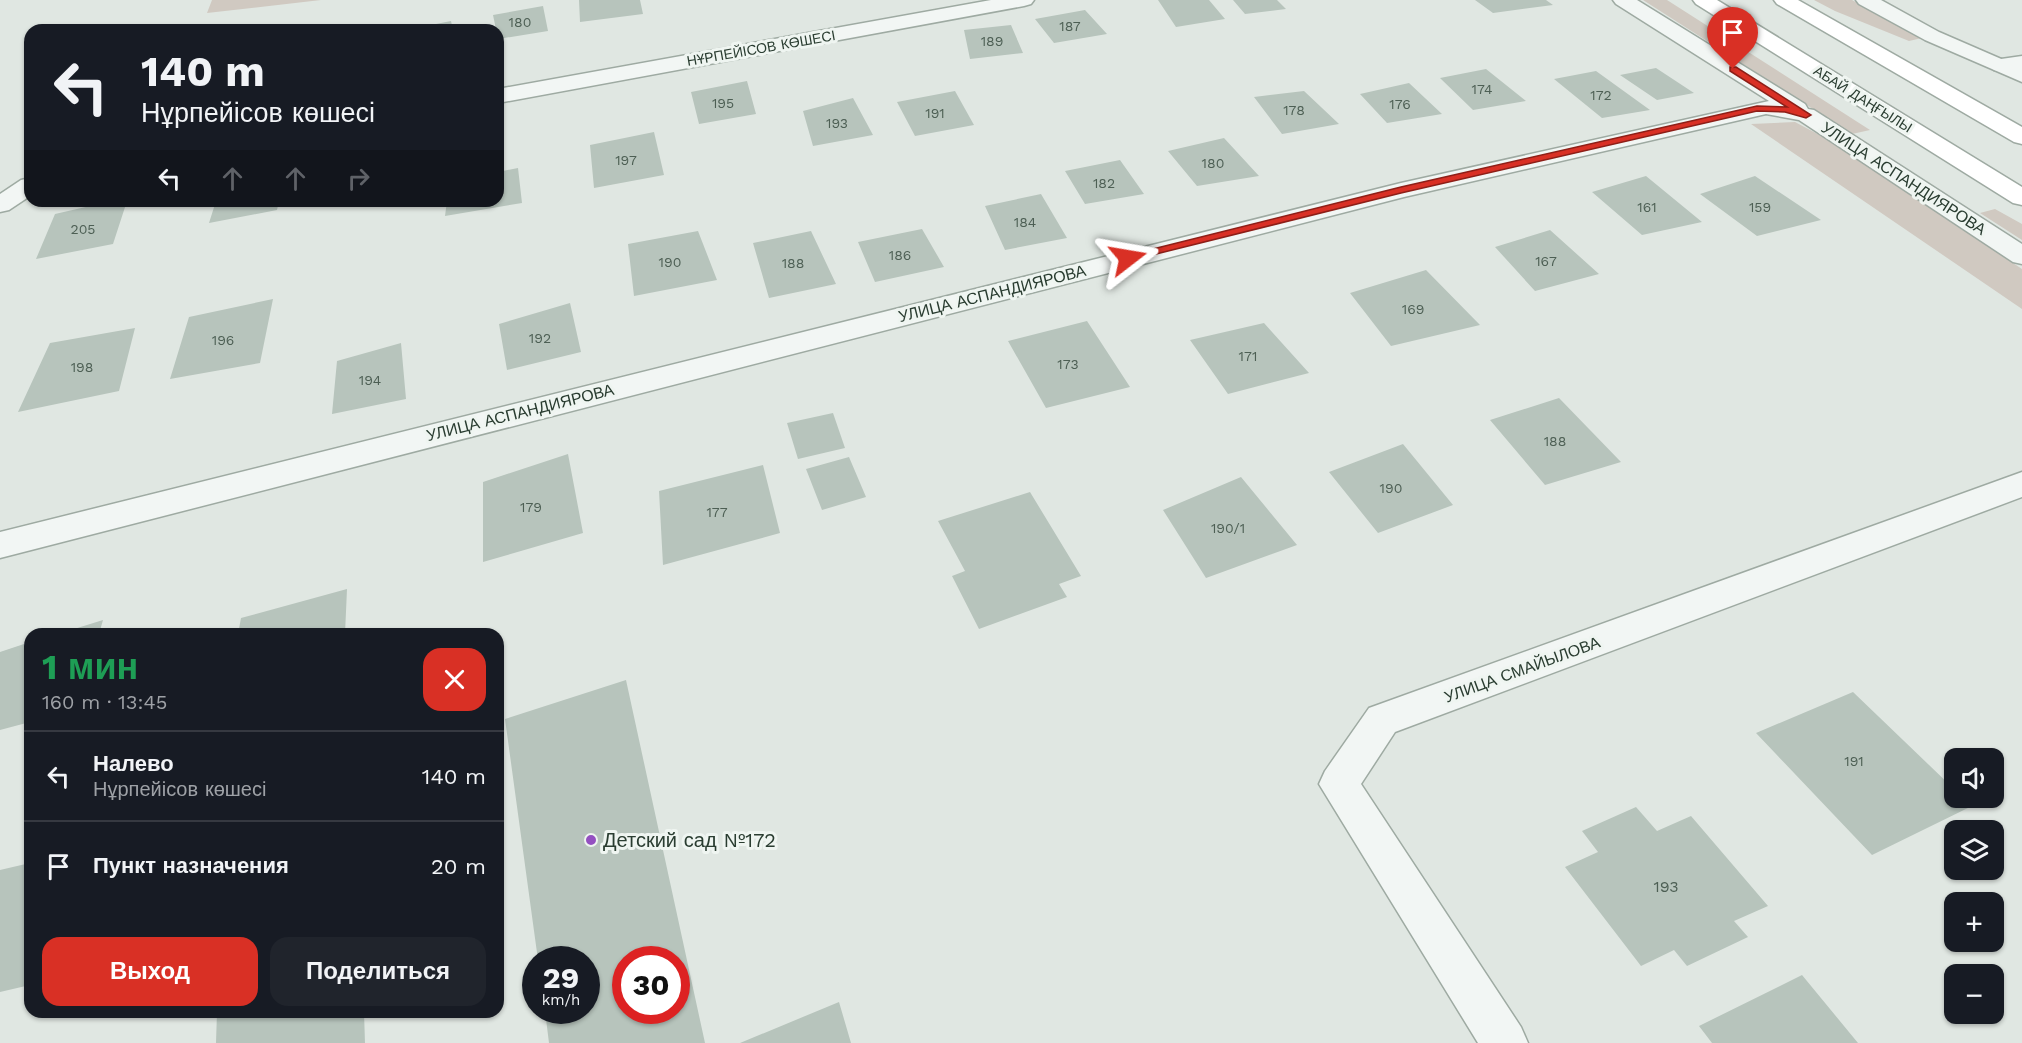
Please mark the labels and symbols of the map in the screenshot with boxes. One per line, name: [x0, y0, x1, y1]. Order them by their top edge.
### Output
pin: [1707, 7, 1758, 69]
house number: 180: [509, 14, 531, 30]
house number: 187: [1059, 18, 1081, 34]
street label: НҰРПЕЙІСОВ КӨШЕСІ: [685, 26, 837, 69]
house number: 189: [981, 33, 1003, 49]
street label: АБАЙ ДАҢҒЫЛЫ: [1811, 61, 1916, 136]
house number: 174: [1472, 81, 1492, 97]
house number: 172: [1590, 87, 1612, 103]
house number: 195: [712, 95, 734, 111]
house number: 176: [1389, 96, 1411, 112]
house number: 178: [1283, 102, 1305, 118]
house number: 191: [925, 105, 945, 121]
house number: 193: [826, 115, 848, 131]
street label: УЛИЦА АСПАНДИЯРОВА: [1818, 118, 1990, 239]
house number: 197: [615, 152, 637, 168]
house number: 180: [1202, 155, 1224, 171]
house number: 182: [1093, 175, 1115, 191]
house number: 161: [1637, 199, 1657, 215]
house number: 159: [1749, 199, 1771, 215]
house number: 184: [1014, 214, 1036, 230]
house number: 205: [70, 221, 96, 237]
position arrow: [1096, 226, 1160, 290]
house number: 186: [889, 247, 911, 263]
house number: 167: [1535, 253, 1557, 269]
house number: 190: [659, 254, 681, 270]
house number: 188: [782, 255, 804, 271]
street label: УЛИЦА АСПАНДИЯРОВА: [896, 261, 1088, 326]
house number: 169: [1402, 301, 1424, 317]
house number: 192: [529, 330, 551, 346]
house number: 196: [212, 332, 234, 348]
house number: 171: [1239, 348, 1257, 364]
house number: 173: [1057, 356, 1079, 372]
house number: 198: [71, 359, 93, 375]
house number: 194: [359, 372, 381, 388]
street label: УЛИЦА АСПАНДИЯРОВА: [424, 380, 616, 445]
house number: 188: [1544, 433, 1566, 449]
house number: 190: [1380, 480, 1402, 496]
house number: 179: [520, 499, 542, 515]
house number: 177: [706, 504, 728, 520]
house number: 190/1: [1211, 520, 1245, 536]
street label: УЛИЦА СМАЙЫЛОВА: [1442, 632, 1603, 707]
house number: 191: [1844, 753, 1864, 769]
place label: Детский сад №172: [603, 828, 776, 852]
marker: Детский сад №172: [584, 833, 598, 847]
house number: 193: [1653, 877, 1679, 896]
speed limit sign: 30: [612, 946, 690, 1024]

